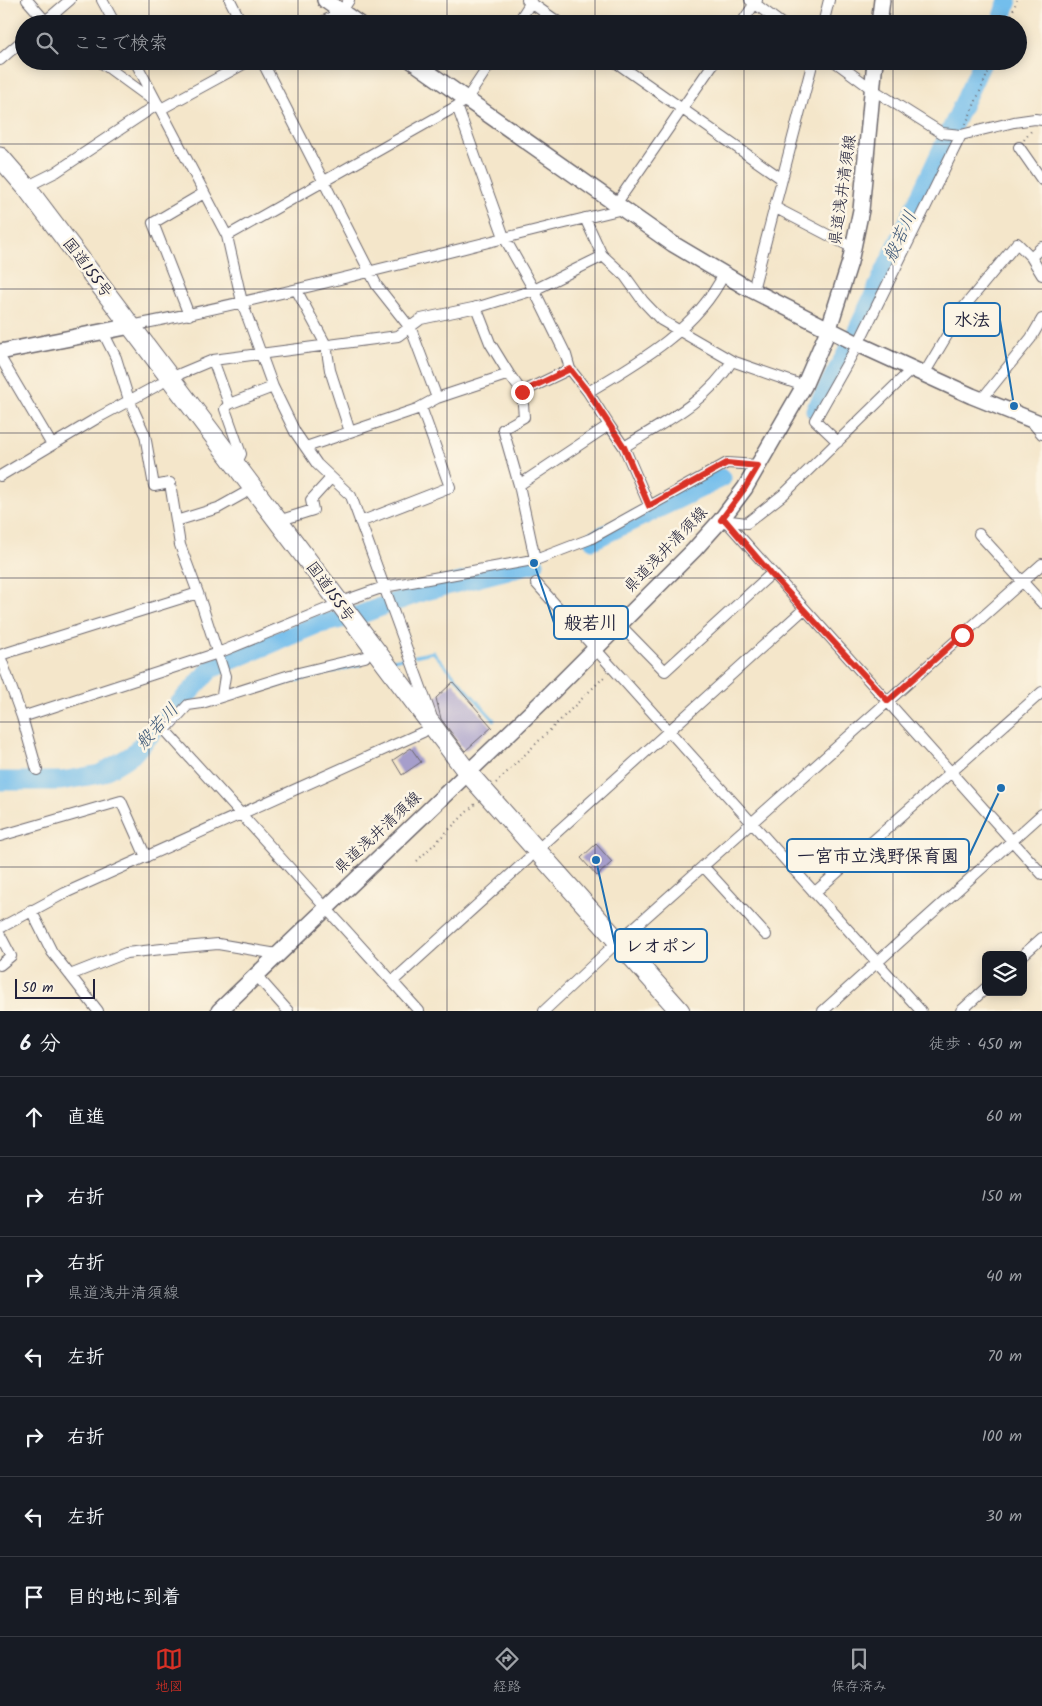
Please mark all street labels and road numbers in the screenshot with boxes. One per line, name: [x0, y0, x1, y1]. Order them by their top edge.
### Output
street label: 県道浅井清須線: [823, 133, 863, 247]
street label: 国道155号: [56, 232, 118, 304]
street label: 県道浅井清須線: [618, 501, 714, 599]
street label: 国道155号: [299, 556, 361, 628]
street label: 県道浅井清須線: [329, 786, 427, 880]

